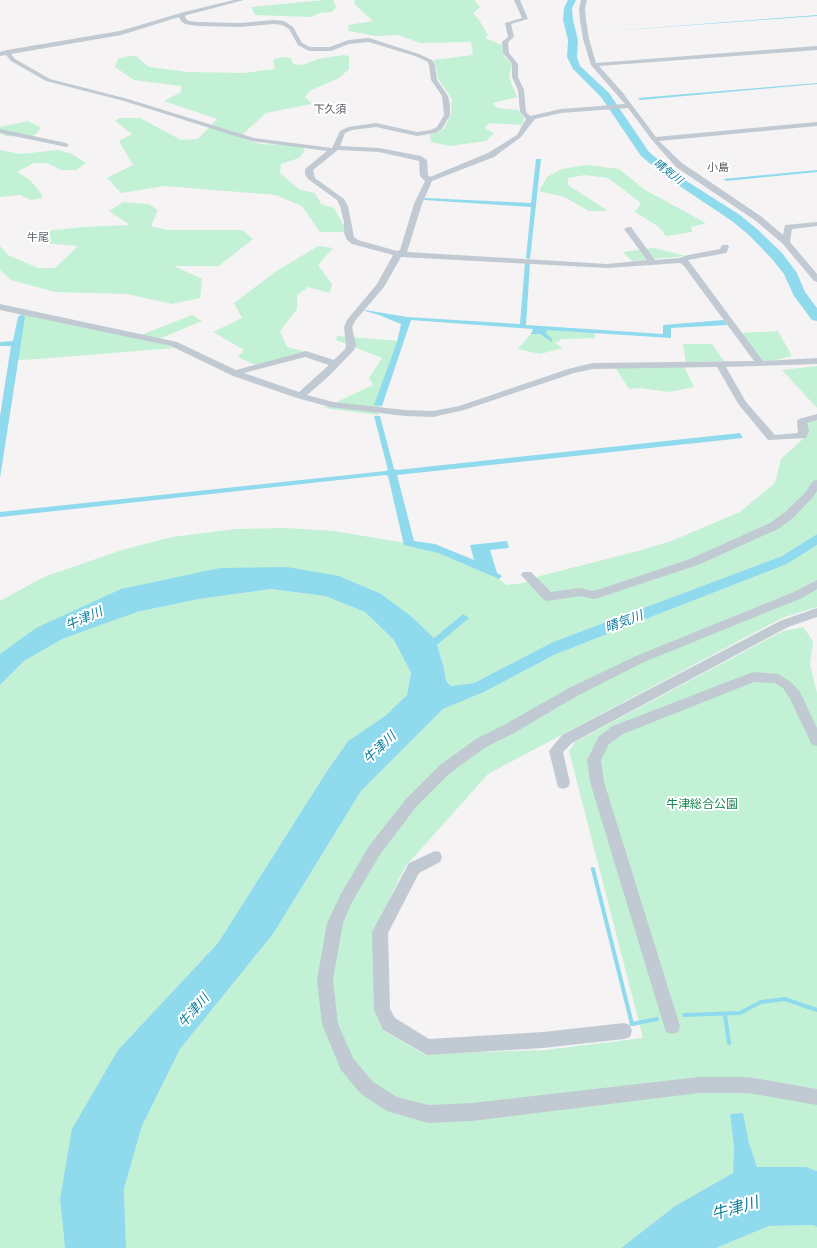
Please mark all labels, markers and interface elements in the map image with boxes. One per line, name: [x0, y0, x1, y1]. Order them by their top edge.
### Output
district label: 下久須: [314, 103, 346, 117]
water label: 晴気川: [651, 157, 685, 187]
district label: 小島: [707, 161, 729, 175]
district label: 牛尾: [27, 231, 49, 245]
water label: 牛津川: [63, 604, 105, 634]
water label: 晴気川: [603, 608, 645, 636]
water label: 牛津川: [361, 729, 399, 767]
park label: 牛津総合公園: [666, 798, 738, 812]
water label: 牛津川: [175, 991, 213, 1031]
water label: 牛津川: [709, 1193, 761, 1225]

